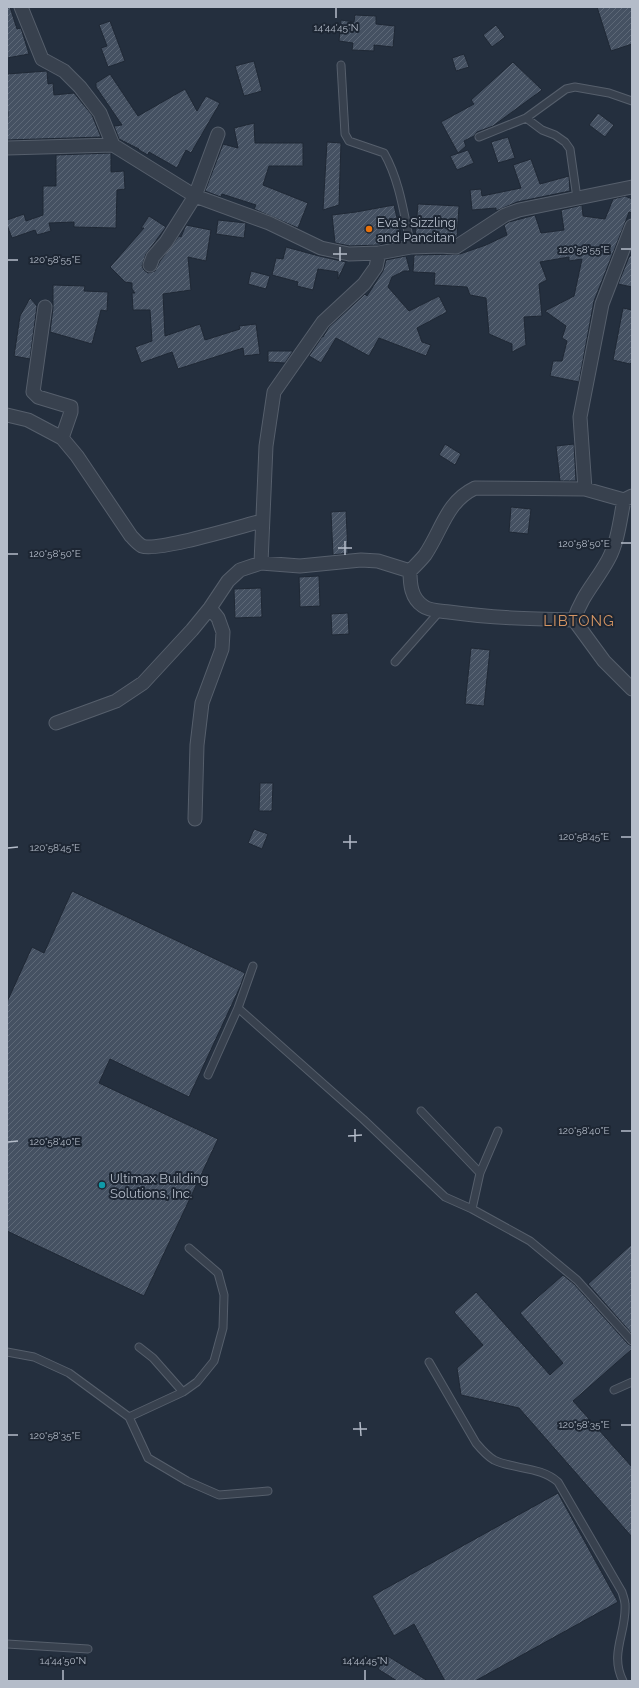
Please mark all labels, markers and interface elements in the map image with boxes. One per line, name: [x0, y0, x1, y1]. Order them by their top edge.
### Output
text: 14°44'45"N: [313, 22, 359, 33]
place label: Eva's Sizzling and Pancitan: [377, 215, 456, 245]
marker: Eva's Sizzling and Pancitan: [364, 224, 374, 234]
text: 120°58'55"E: [559, 244, 609, 255]
text: 120°58'55"E: [30, 254, 80, 265]
text: 120°58'50"E: [558, 538, 610, 549]
text: 120°58'50"E: [29, 548, 81, 559]
district label: LIBTONG: [543, 612, 615, 630]
text: 120°58'45"E: [559, 831, 609, 842]
text: 120°58'45"E: [30, 842, 80, 853]
text: 120°58'40"E: [558, 1125, 610, 1136]
text: 120°58'40"E: [29, 1136, 81, 1147]
place label: Ultimax Building Solutions, Inc.: [110, 1171, 209, 1201]
marker: Ultimax Building Solutions, Inc.: [97, 1180, 107, 1190]
text: 120°58'35"E: [559, 1419, 609, 1430]
text: 120°58'35"E: [30, 1430, 80, 1441]
text: 14°44'50"N: [40, 1655, 86, 1666]
text: 14°44'45"N: [342, 1655, 388, 1666]

